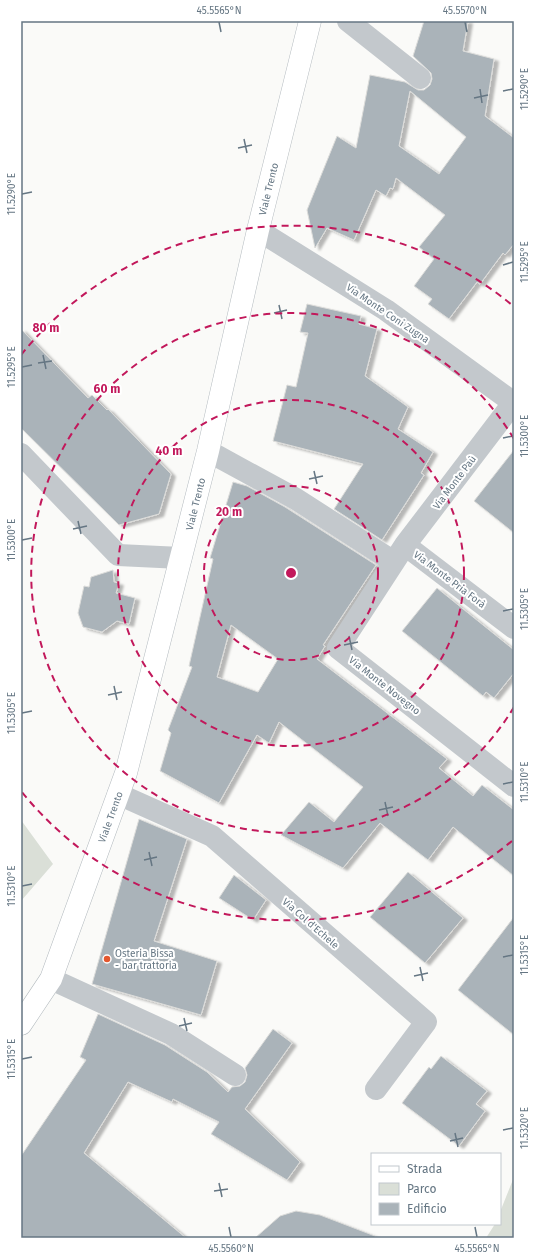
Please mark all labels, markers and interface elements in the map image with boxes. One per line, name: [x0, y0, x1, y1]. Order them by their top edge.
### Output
text: 45.5565°N: [197, 5, 241, 17]
text: 45.5570°N: [443, 5, 487, 17]
text: 11.5290°E: [519, 68, 531, 110]
street label: Viale Trento: [257, 162, 281, 217]
text: 11.5290°E: [6, 173, 18, 215]
text: 11.5295°E: [519, 241, 531, 283]
street label: Via Monte Coni Zugna: [344, 282, 431, 346]
text: 80 m: [33, 321, 59, 335]
text: 11.5295°E: [6, 346, 18, 388]
text: 60 m: [94, 382, 120, 396]
text: 11.5300°E: [519, 415, 531, 457]
text: 40 m: [156, 444, 182, 458]
street label: Via Monte Paù: [430, 453, 479, 512]
street label: Viale Trento: [184, 477, 208, 532]
text: 20 m: [216, 505, 242, 519]
text: 11.5300°E: [6, 519, 18, 561]
street label: Via Monte Pria Forà: [411, 549, 488, 611]
centre of rings: [284, 566, 298, 580]
text: 11.5305°E: [519, 588, 531, 630]
street label: Via Monte Novegno: [346, 654, 423, 718]
text: 11.5305°E: [6, 692, 18, 734]
text: 11.5310°E: [519, 761, 531, 803]
street label: Viale Trento: [96, 790, 126, 845]
text: 11.5310°E: [6, 865, 18, 907]
street label: Via Col d'Echele: [280, 896, 341, 952]
text: 11.5315°E: [519, 935, 531, 975]
place label: Osteria Bissa - bar trattoria: [115, 948, 177, 972]
marker: Osteria Bissa - bar trattoria: [102, 954, 112, 964]
text: 11.5315°E: [6, 1039, 18, 1079]
text: 11.5320°E: [519, 1107, 531, 1149]
legend: [371, 1153, 501, 1225]
text: Strada: [407, 1162, 442, 1176]
text: Parco: [407, 1182, 437, 1196]
text: Edificio: [407, 1202, 447, 1216]
text: 45.5560°N: [208, 1243, 254, 1255]
text: 45.5565°N: [455, 1243, 499, 1255]

